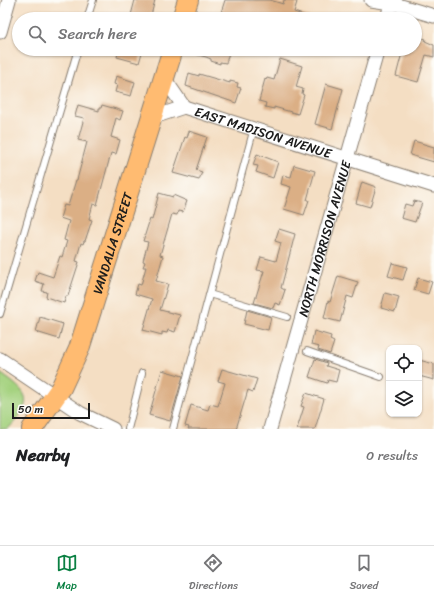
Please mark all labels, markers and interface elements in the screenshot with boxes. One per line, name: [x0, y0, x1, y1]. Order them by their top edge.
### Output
search box: [12, 12, 422, 56]
text: Search here: [58, 21, 137, 47]
icon: search: [26, 23, 48, 45]
street label: EAST MADISON AVENUE: [192, 100, 335, 165]
street label: NORTH MORRISON AVENUE: [292, 157, 358, 319]
street label: VANDALIA STREET: [86, 189, 140, 297]
map controls: [386, 345, 422, 417]
button: locate: [386, 345, 422, 381]
button: layers: [386, 381, 422, 417]
text: 50 m: [18, 400, 43, 419]
scale bar: [12, 401, 90, 420]
text: Nearby: [16, 440, 70, 470]
text: 0 results: [366, 444, 418, 467]
tab: Map: [56, 552, 78, 595]
tab: Directions: [189, 552, 238, 595]
tab: Saved: [349, 552, 378, 595]

